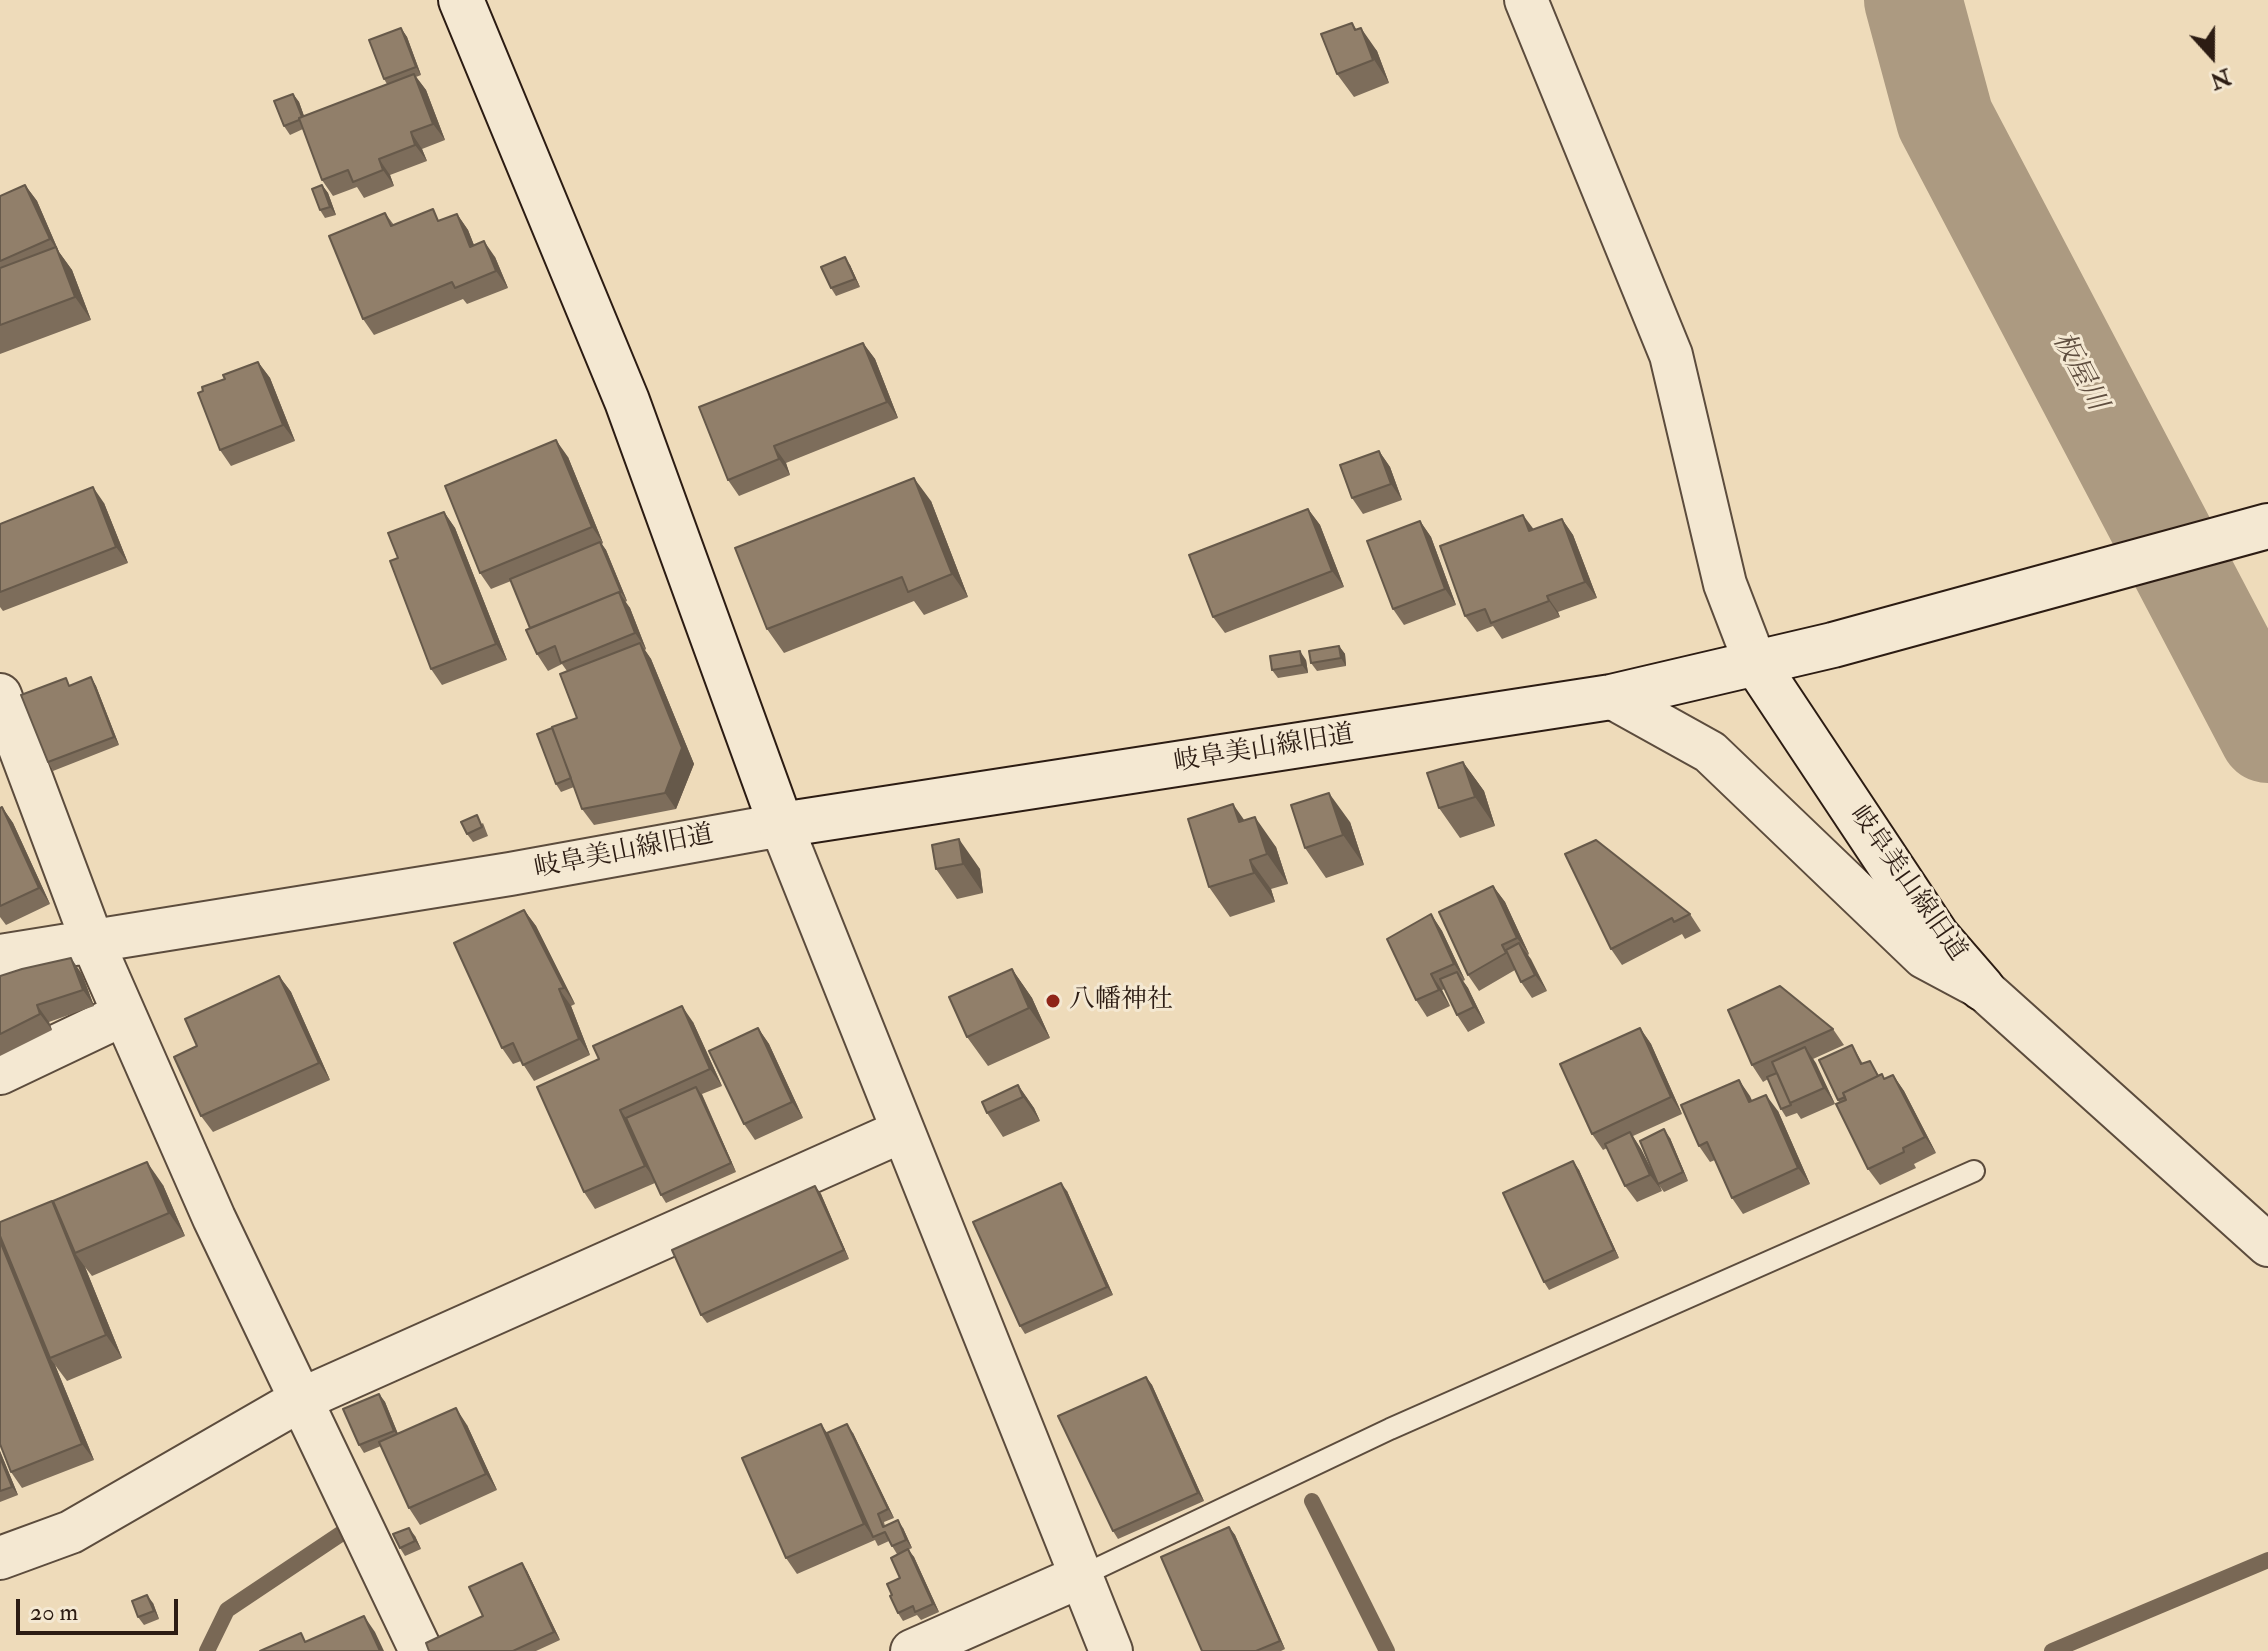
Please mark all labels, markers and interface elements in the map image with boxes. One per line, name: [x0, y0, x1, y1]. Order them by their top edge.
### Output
north arrow: [2172, 16, 2252, 96]
text: N: [2206, 62, 2235, 95]
water label: 板屋川: [2043, 327, 2113, 417]
street label: 岐阜美山線旧道: [1172, 720, 1356, 780]
street label: 岐阜美山線旧道: [1842, 801, 1972, 967]
street label: 岐阜美山線旧道: [532, 820, 716, 886]
place label: 八幡神社: [1069, 985, 1173, 1017]
marker: 八幡神社: [1044, 992, 1062, 1010]
scale bar: [20, 1583, 182, 1633]
text: 20 m: [30, 1597, 78, 1628]

